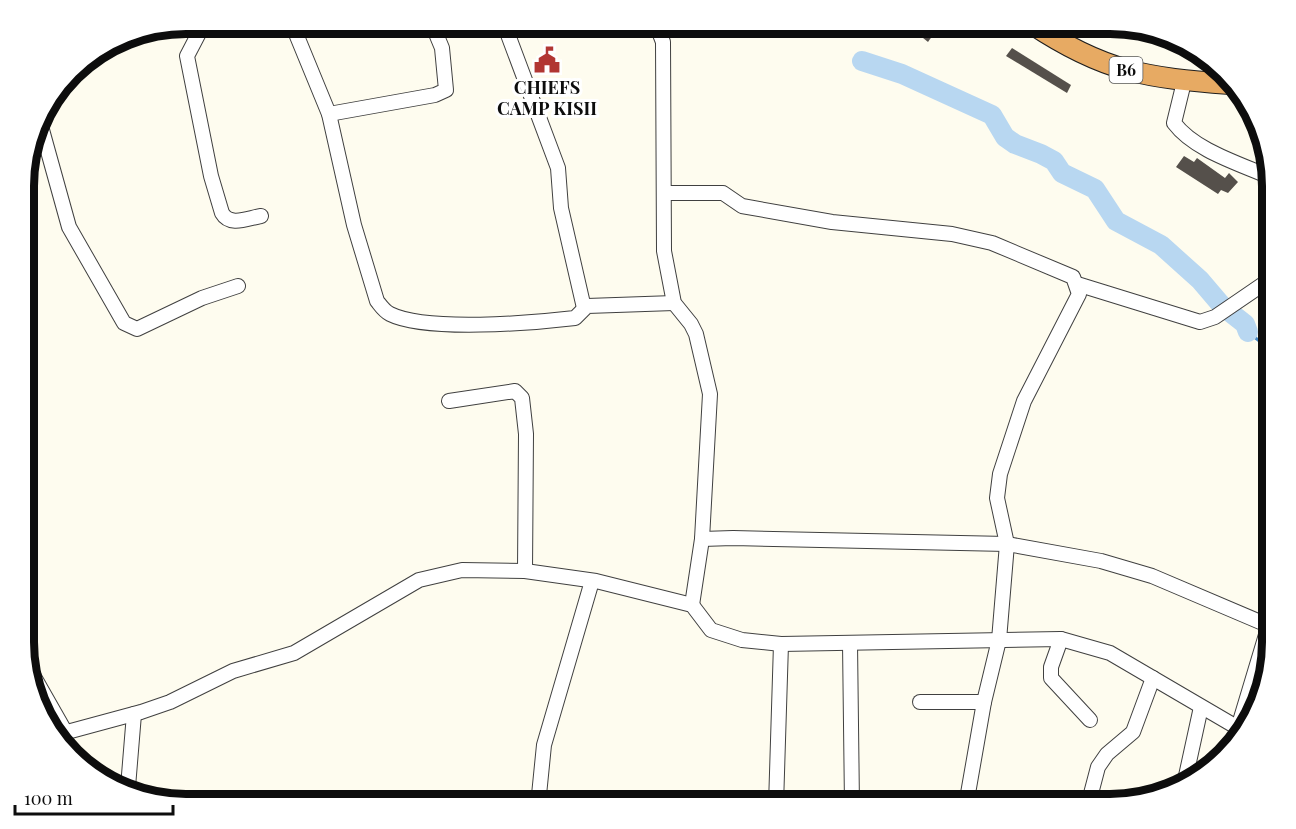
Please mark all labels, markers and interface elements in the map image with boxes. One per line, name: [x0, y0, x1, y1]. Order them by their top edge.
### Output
public building icon: CHIEFS CAMP KISII: [532, 45, 562, 75]
road number: B6: [1110, 57, 1142, 83]
place label: CHIEFS CAMP KISII: [497, 75, 597, 120]
scale bar: [15, 778, 172, 816]
text: 100 m: [24, 786, 73, 810]

